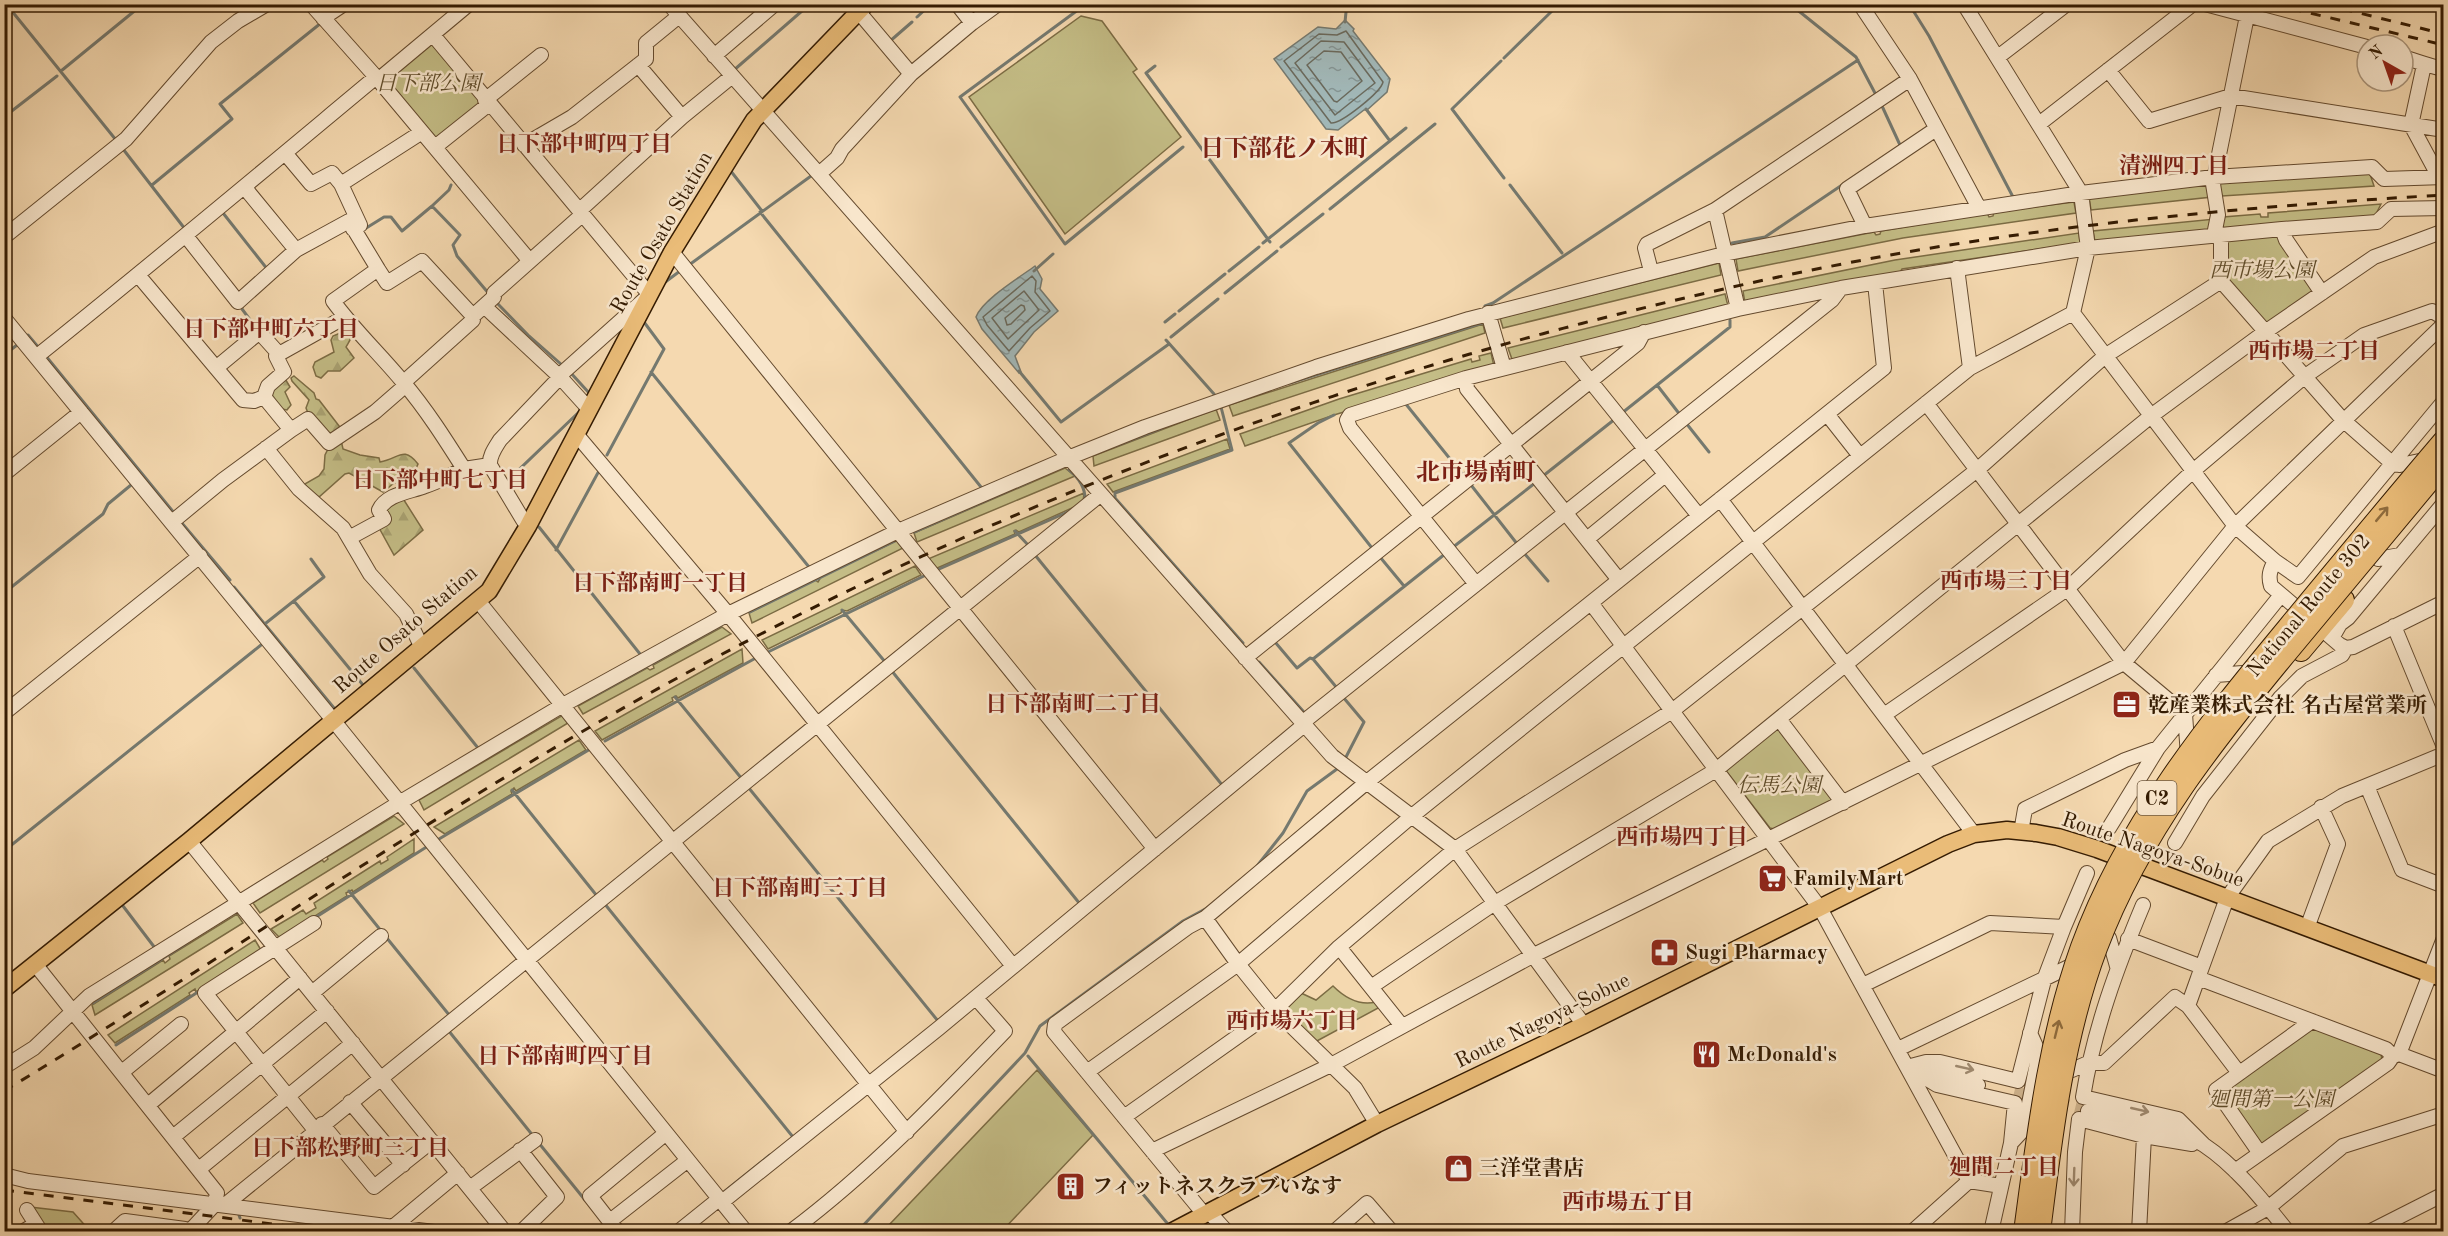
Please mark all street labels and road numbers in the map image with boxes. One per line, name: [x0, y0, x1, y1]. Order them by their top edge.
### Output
street label: Route Osato Station: [607, 148, 717, 317]
street label: National Route 302: [2243, 531, 2375, 681]
street label: Route Osato Station: [330, 562, 482, 698]
road number: C2: [2138, 781, 2176, 815]
street label: Route Nagoya-Sobue: [2059, 809, 2246, 892]
street label: Route Nagoya-Sobue: [1452, 970, 1633, 1073]

